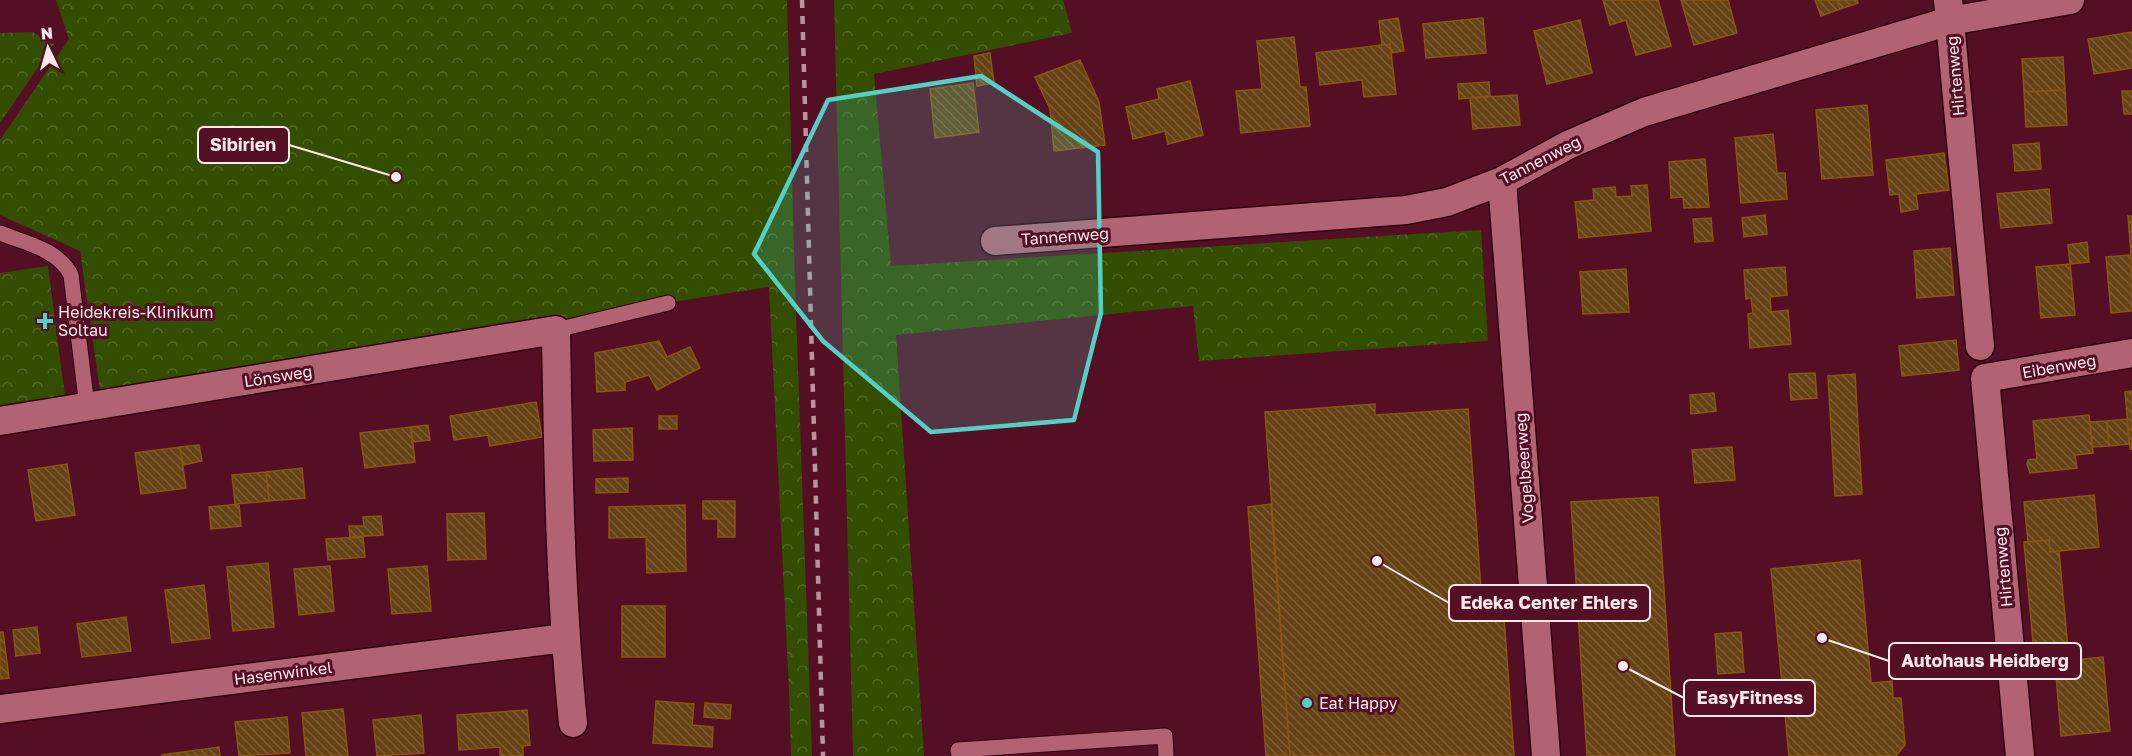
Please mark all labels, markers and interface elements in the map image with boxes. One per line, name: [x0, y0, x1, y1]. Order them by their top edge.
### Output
north arrow: [18, 18, 78, 78]
text: N: [40, 23, 54, 44]
street label: Hirtenweg: [1942, 35, 1968, 117]
callout: Sibirien: [198, 127, 289, 163]
street label: Tannenweg: [1496, 131, 1584, 189]
text: Sibirien: [210, 133, 276, 155]
street label: Tannenweg: [1020, 223, 1110, 249]
place label: Heidekreis-Klinikum Soltau: [58, 302, 213, 340]
marker: Heidekreis-Klinikum Soltau: [36, 312, 54, 330]
street label: Eibenweg: [2020, 350, 2098, 382]
street label: Lönsweg: [242, 361, 314, 391]
street label: Vogelbeerweg: [1510, 412, 1538, 524]
street label: Hirtenweg: [1990, 526, 2016, 608]
callout: Edeka Center Ehlers: [1449, 585, 1650, 621]
text: Edeka Center Ehlers: [1460, 591, 1638, 613]
callout: Autohaus Heidberg: [1889, 643, 2081, 679]
text: Autohaus Heidberg: [1901, 649, 2069, 671]
street label: Hasenwinkel: [233, 657, 333, 689]
callout: EasyFitness: [1684, 680, 1815, 716]
text: EasyFitness: [1697, 686, 1803, 708]
place label: Eat Happy: [1319, 693, 1397, 713]
marker: Eat Happy: [1300, 696, 1314, 710]

